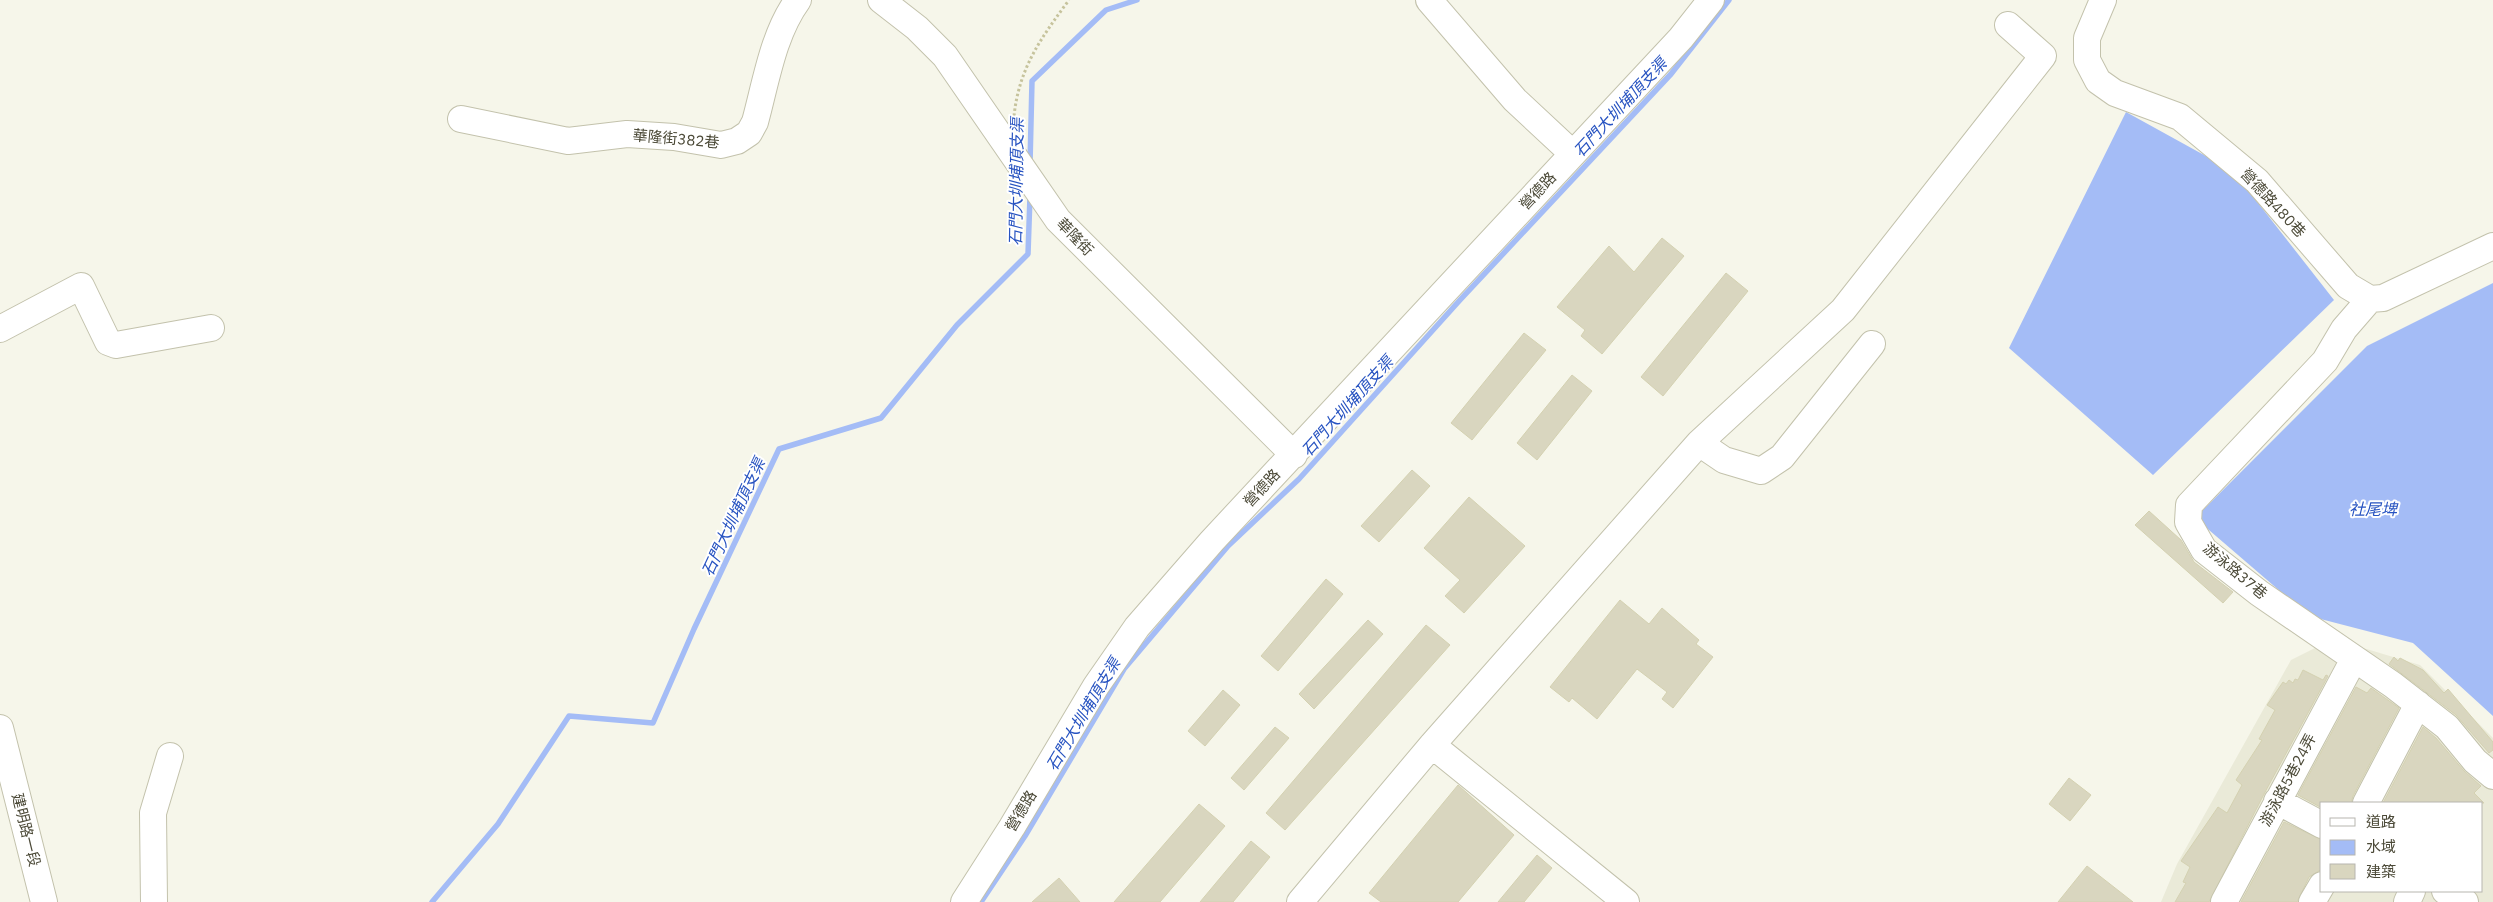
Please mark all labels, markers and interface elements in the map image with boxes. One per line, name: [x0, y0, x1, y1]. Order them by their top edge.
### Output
water label: 石門大圳埔頂支渠: [1569, 52, 1672, 161]
water label: 石門大圳埔頂支渠: [1005, 116, 1027, 246]
street label: 華隆街382巷: [632, 125, 720, 152]
street label: 營德路480巷: [2237, 164, 2310, 241]
street label: 營德路: [1515, 168, 1560, 214]
street label: 華隆街: [1053, 214, 1098, 259]
water label: 石門大圳埔頂支渠: [1297, 350, 1399, 460]
water label: 石門大圳埔頂支渠: [697, 453, 770, 579]
street label: 營德路: [1239, 465, 1284, 511]
water label: 社尾埤: [2349, 499, 2399, 519]
street label: 游泳路37巷: [2199, 538, 2271, 603]
water label: 石門大圳埔頂支渠: [1041, 652, 1126, 774]
street label: 游泳路5巷24弄: [2255, 730, 2320, 829]
street label: 營德路: [1001, 787, 1040, 835]
street label: 建明路一段: [8, 791, 45, 869]
legend: [2320, 802, 2483, 892]
text: 道路: [2366, 812, 2396, 831]
text: 水域: [2366, 837, 2396, 856]
text: 建築: [2366, 862, 2396, 881]

